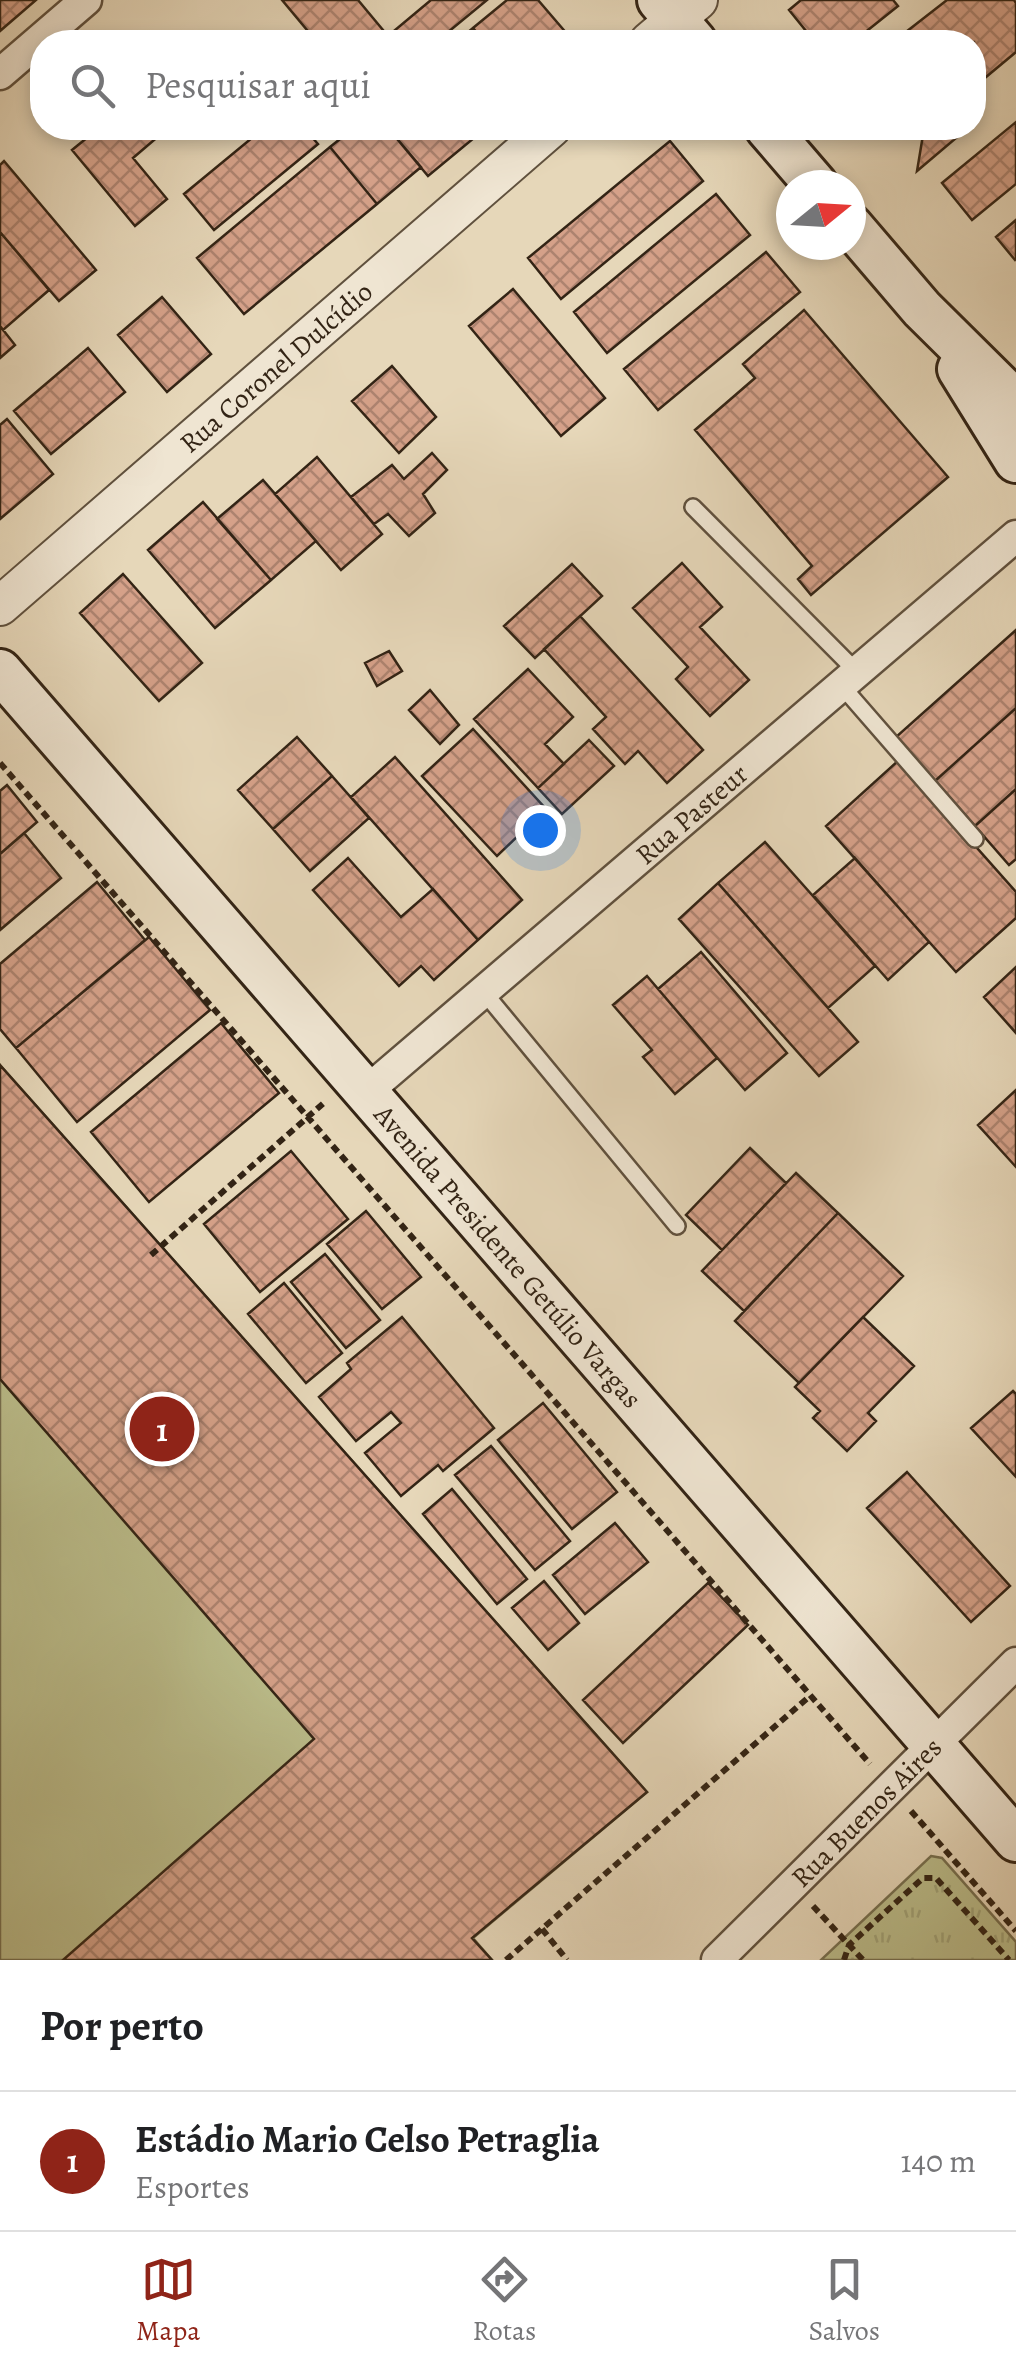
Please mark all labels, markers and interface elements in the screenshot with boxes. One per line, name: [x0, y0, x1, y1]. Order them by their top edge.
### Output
search box: [30, 30, 986, 140]
icon: search: [65, 58, 120, 113]
text: Pesquisar aqui: [145, 59, 371, 111]
north arrow: [776, 170, 866, 260]
street label: Rua Coronel Dulcídio: [172, 273, 381, 462]
street label: Rua Pasteur: [628, 755, 756, 873]
your location: [515, 805, 566, 856]
street label: Avenida Presidente Getúlio Vargas: [364, 1096, 650, 1417]
pin: 1: [130, 1392, 194, 1466]
street label: Rua Buenos Aires: [783, 1729, 951, 1896]
text: Por perto: [40, 1997, 204, 2054]
text: Estádio Mario Celso Petraglia: [135, 2113, 600, 2165]
text: 1: [67, 2139, 78, 2183]
text: 140 m: [901, 2139, 976, 2183]
text: Esportes: [135, 2165, 250, 2209]
tab: Mapa: [136, 2252, 200, 2350]
tab: Rotas: [473, 2252, 536, 2350]
tab: Salvos: [809, 2252, 880, 2350]

